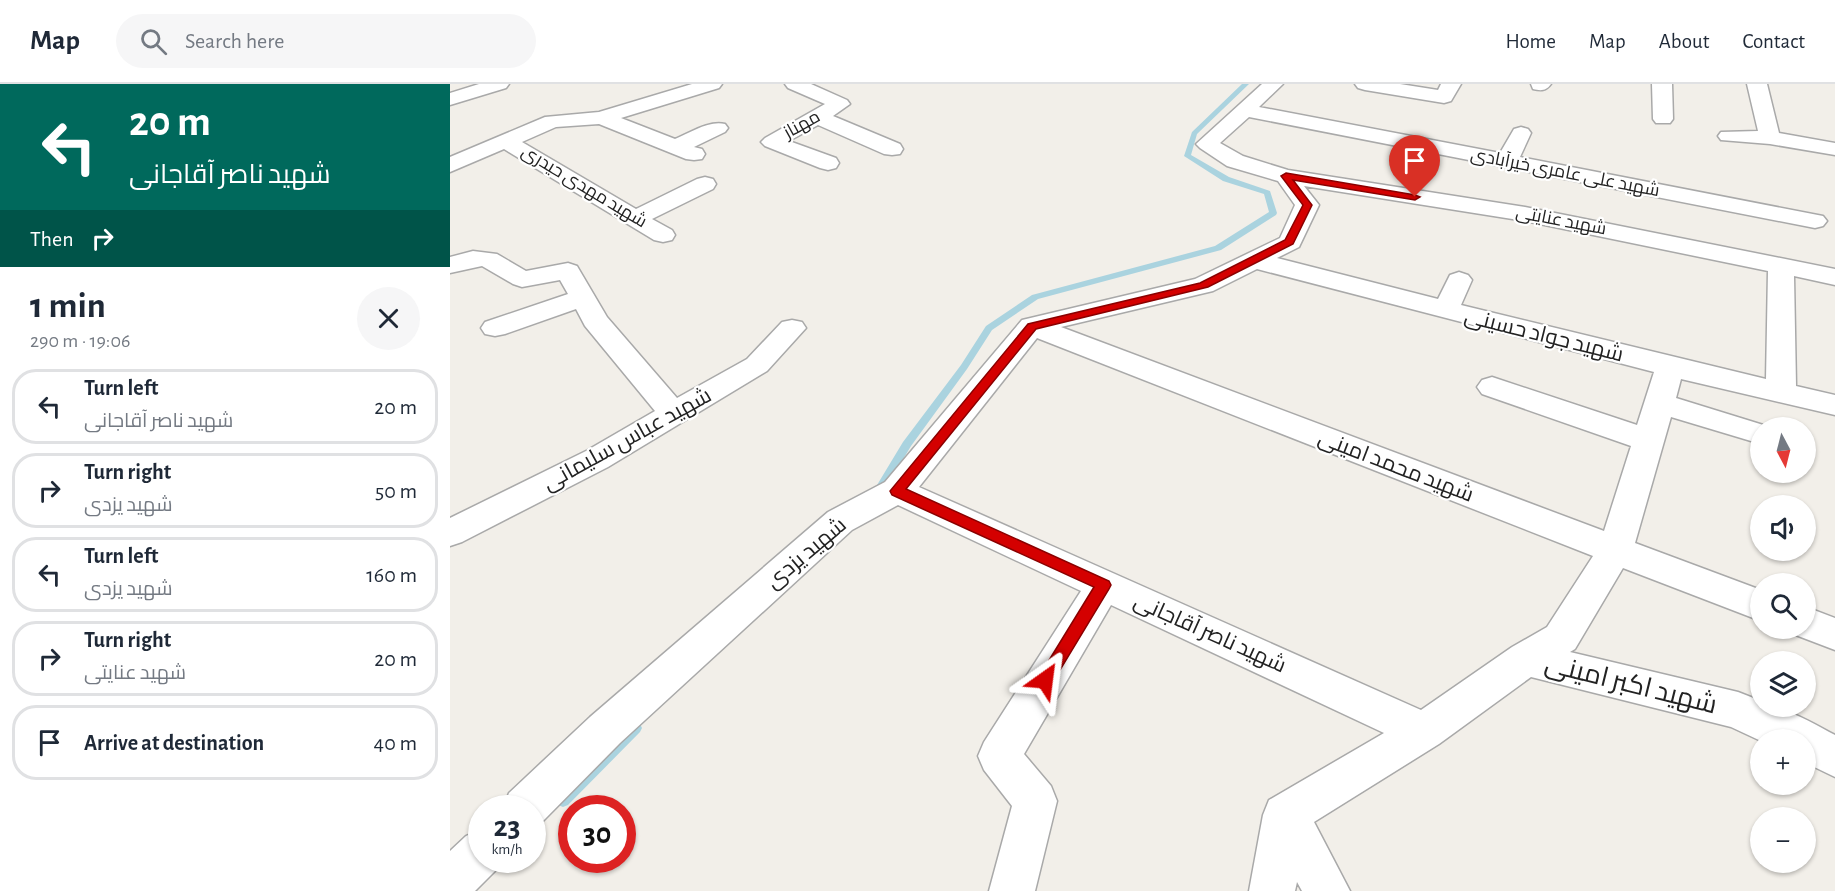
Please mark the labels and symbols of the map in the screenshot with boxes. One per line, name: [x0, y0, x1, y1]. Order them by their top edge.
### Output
street label: مهناز: [780, 108, 824, 144]
pin: [1389, 135, 1440, 197]
street label: شهید مهدی حیدری: [518, 142, 650, 232]
street label: شهید علی عامری خیرآبادی: [1469, 144, 1661, 201]
street label: شهید عنایتی: [1514, 202, 1608, 240]
street label: شهید جواد حسینی: [1462, 305, 1626, 367]
street label: شهید عباس سلیمانی: [539, 384, 716, 496]
north arrow: [1750, 417, 1816, 483]
street label: شهید محمد امینی: [1314, 426, 1477, 508]
street label: شهید یزدی: [762, 513, 852, 594]
street label: شهید ناصر آقاجانی: [1130, 588, 1290, 678]
position arrow: [1013, 648, 1077, 712]
street label: شهید اکبر امینی: [1542, 650, 1720, 720]
speed limit sign: 30: [558, 795, 636, 873]

